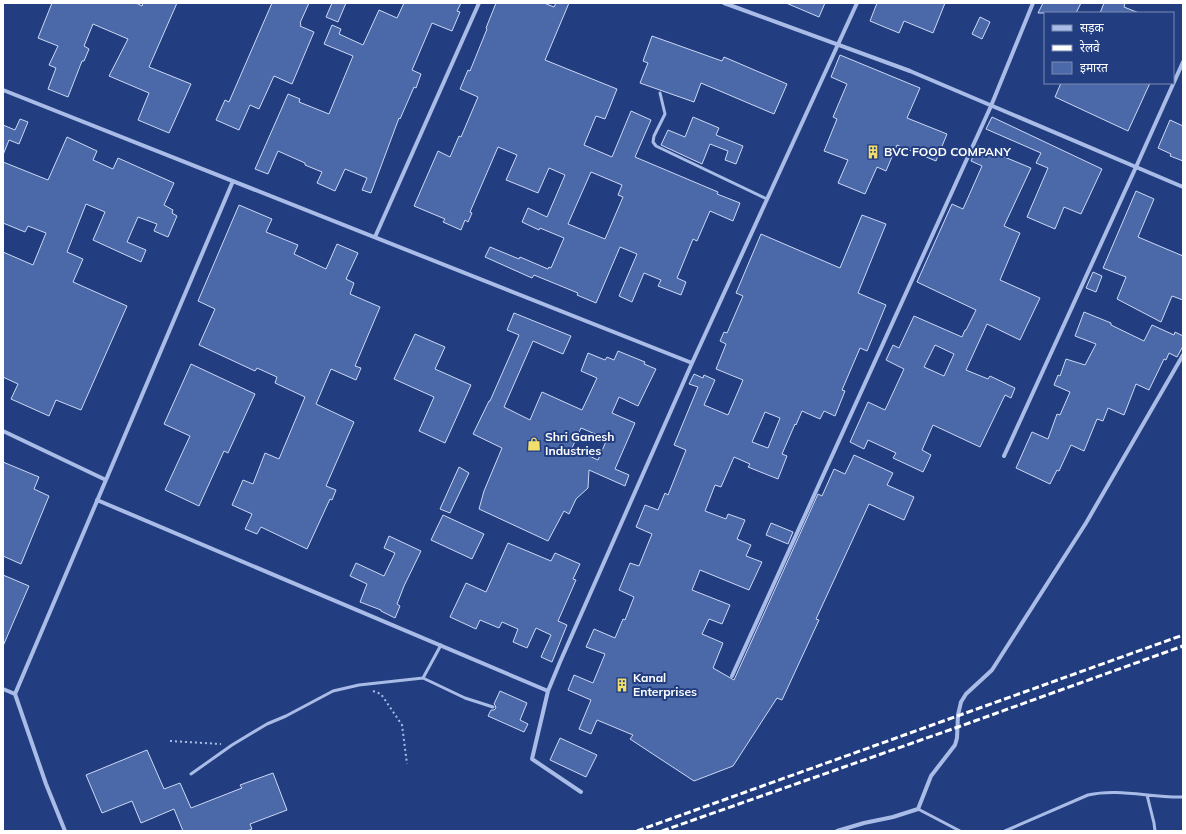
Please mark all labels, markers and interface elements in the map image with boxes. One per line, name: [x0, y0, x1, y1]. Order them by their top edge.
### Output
legend: [1044, 12, 1174, 84]
text: सड़क: [1080, 20, 1105, 35]
text: रेलवे: [1080, 40, 1100, 55]
text: इमारत: [1080, 60, 1109, 75]
building icon: BVC FOOD COMPANY: [865, 144, 881, 160]
place label: BVC FOOD COMPANY: [884, 144, 1011, 159]
place label: Shri Ganesh Industries: [545, 429, 615, 458]
shop icon: Shri Ganesh Industries: [526, 436, 542, 452]
place label: Kanal Enterprises: [633, 670, 697, 699]
building icon: Kanal Enterprises: [614, 677, 630, 693]

